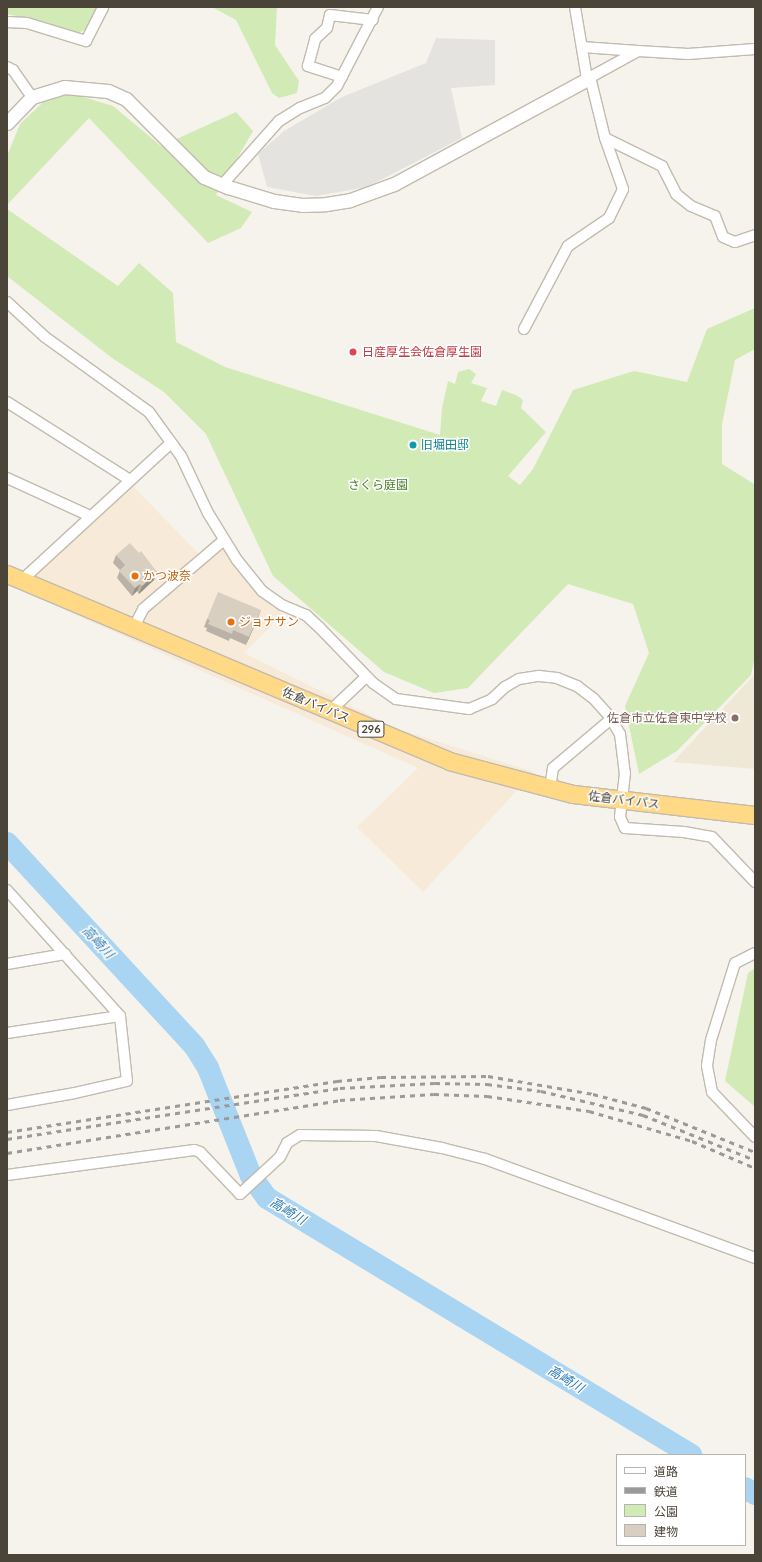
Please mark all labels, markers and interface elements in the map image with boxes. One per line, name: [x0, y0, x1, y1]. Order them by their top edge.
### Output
place label: 日産厚生会佐倉厚生園: [362, 345, 482, 359]
marker: 日産厚生会佐倉厚生園: [347, 346, 359, 358]
place label: 旧堀田邸: [421, 438, 469, 452]
marker: 旧堀田邸: [408, 440, 418, 450]
park label: さくら庭園: [348, 478, 408, 492]
place label: かつ波奈: [143, 569, 191, 583]
marker: かつ波奈: [130, 571, 140, 581]
place label: ジョナサン: [239, 615, 299, 629]
marker: ジョナサン: [226, 617, 236, 627]
street label: 佐倉バイパス: [280, 684, 352, 726]
place label: 佐倉市立佐倉東中学校: [607, 711, 727, 725]
marker: 佐倉市立佐倉東中学校: [730, 713, 740, 723]
road number: 296: [357, 720, 385, 738]
street label: 佐倉バイパス: [587, 788, 661, 812]
water label: 高崎川: [79, 922, 117, 962]
water label: 高崎川: [267, 1194, 309, 1228]
water label: 高崎川: [545, 1362, 587, 1396]
legend: [616, 1454, 746, 1546]
text: 道路: [654, 1464, 678, 1479]
text: 鉄道: [654, 1484, 678, 1499]
text: 公園: [654, 1504, 678, 1519]
text: 建物: [654, 1524, 678, 1539]

